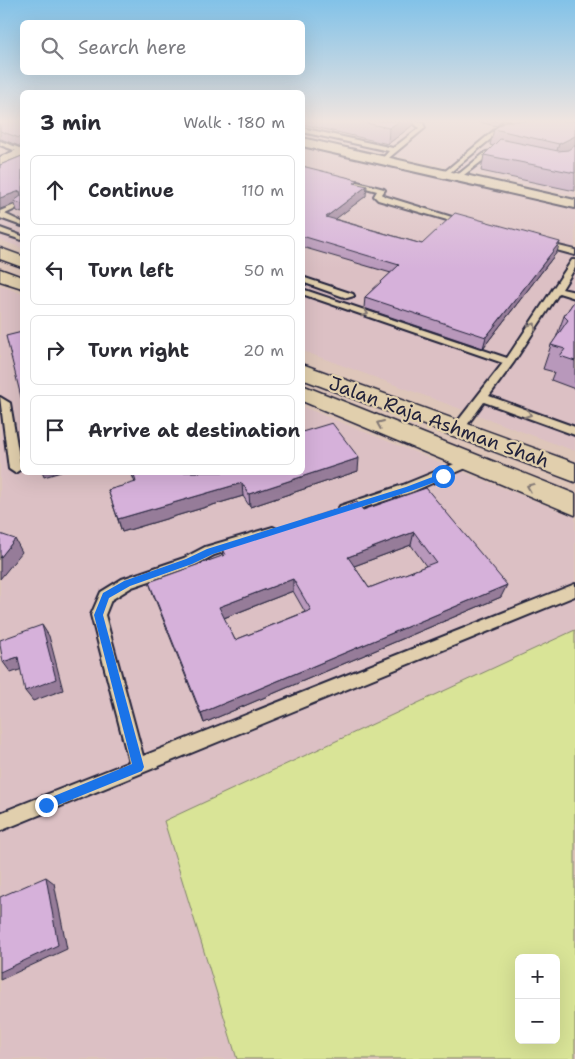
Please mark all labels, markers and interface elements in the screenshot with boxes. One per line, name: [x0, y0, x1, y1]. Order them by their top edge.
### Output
search box: [20, 20, 305, 75]
icon: search: [38, 34, 66, 62]
text: Search here: [78, 35, 187, 60]
text: 3 min: [40, 109, 101, 137]
text: Walk · 180 m: [183, 112, 285, 133]
icon: ahead: [41, 176, 69, 204]
text: Continue: [88, 178, 174, 203]
text: 110 m: [241, 180, 284, 201]
icon: left: [41, 256, 69, 284]
text: Turn left: [88, 258, 174, 283]
text: 50 m: [244, 260, 284, 281]
one-way arrow: [361, 307, 369, 317]
one-way arrow: [527, 322, 536, 331]
icon: right: [41, 336, 69, 364]
text: Turn right: [88, 338, 189, 363]
text: 20 m: [243, 340, 284, 361]
street label: Jalan Raja Ashman Shah: [325, 370, 553, 474]
one-way arrow: [523, 408, 532, 418]
icon: arrive: [41, 416, 69, 444]
text: Arrive at destination: [88, 418, 300, 443]
one-way arrow: [376, 420, 385, 431]
route start: [432, 465, 455, 488]
one-way arrow: [526, 482, 535, 493]
route end: [35, 794, 58, 817]
map controls: [515, 954, 560, 1044]
button: +: [515, 954, 560, 999]
button: −: [515, 999, 560, 1044]

